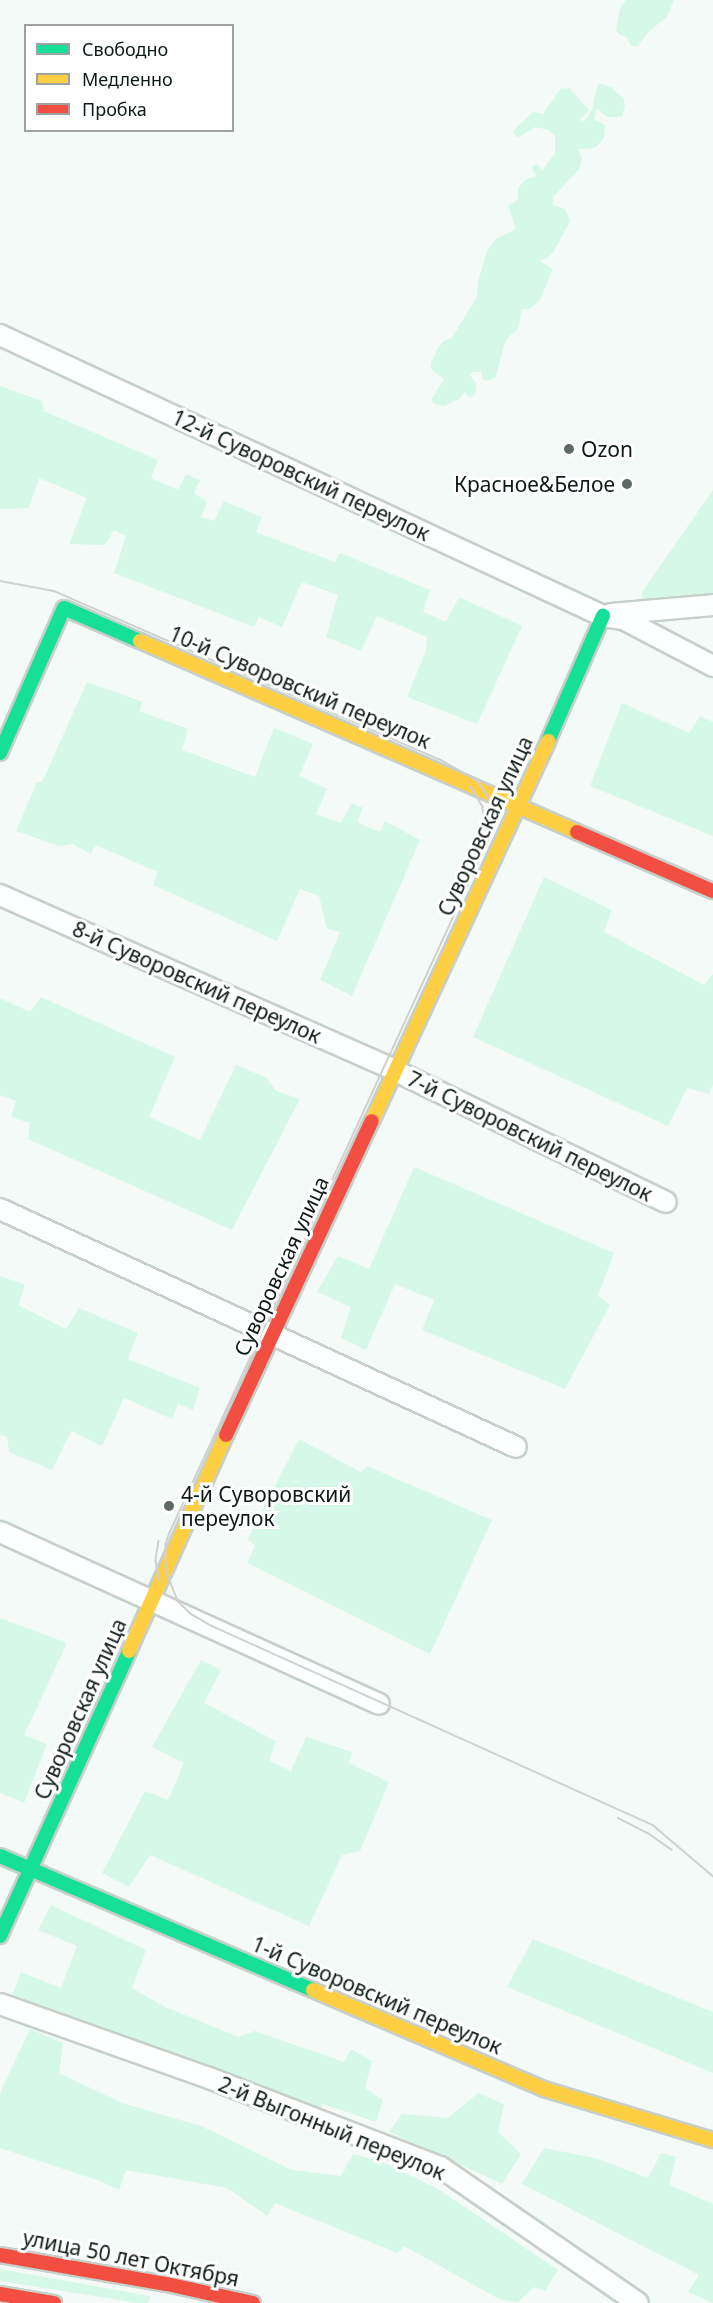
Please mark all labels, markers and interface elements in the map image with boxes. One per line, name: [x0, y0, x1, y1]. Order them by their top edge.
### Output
legend: [24, 24, 234, 132]
text: Свободно: [82, 37, 168, 61]
text: Медленно: [82, 67, 173, 91]
text: Пробка: [82, 97, 147, 121]
street label: 12-й Суворовский переулок: [168, 404, 434, 546]
place label: Ozon: [581, 436, 633, 462]
marker: Ozon: [562, 442, 576, 456]
place label: Красное&Белое: [454, 471, 615, 497]
marker: Красное&Белое: [620, 477, 634, 491]
street label: 10-й Суворовский переулок: [166, 620, 434, 754]
street label: Суворовская улица: [432, 732, 538, 920]
street label: 8-й Суворовский переулок: [69, 916, 325, 1048]
street label: 7-й Суворовский переулок: [403, 1066, 657, 1206]
street label: Суворовская улица: [228, 1172, 334, 1360]
place label: 4-й Суворовский переулок: [181, 1481, 351, 1531]
marker: 4-й Суворовский переулок: [162, 1499, 176, 1513]
street label: Суворовская улица: [29, 1615, 131, 1803]
street label: 1-й Суворовский переулок: [248, 1931, 506, 2059]
street label: 2-й Выгонный переулок: [215, 2071, 449, 2185]
street label: улица 50 лет Октября: [21, 2225, 241, 2291]

